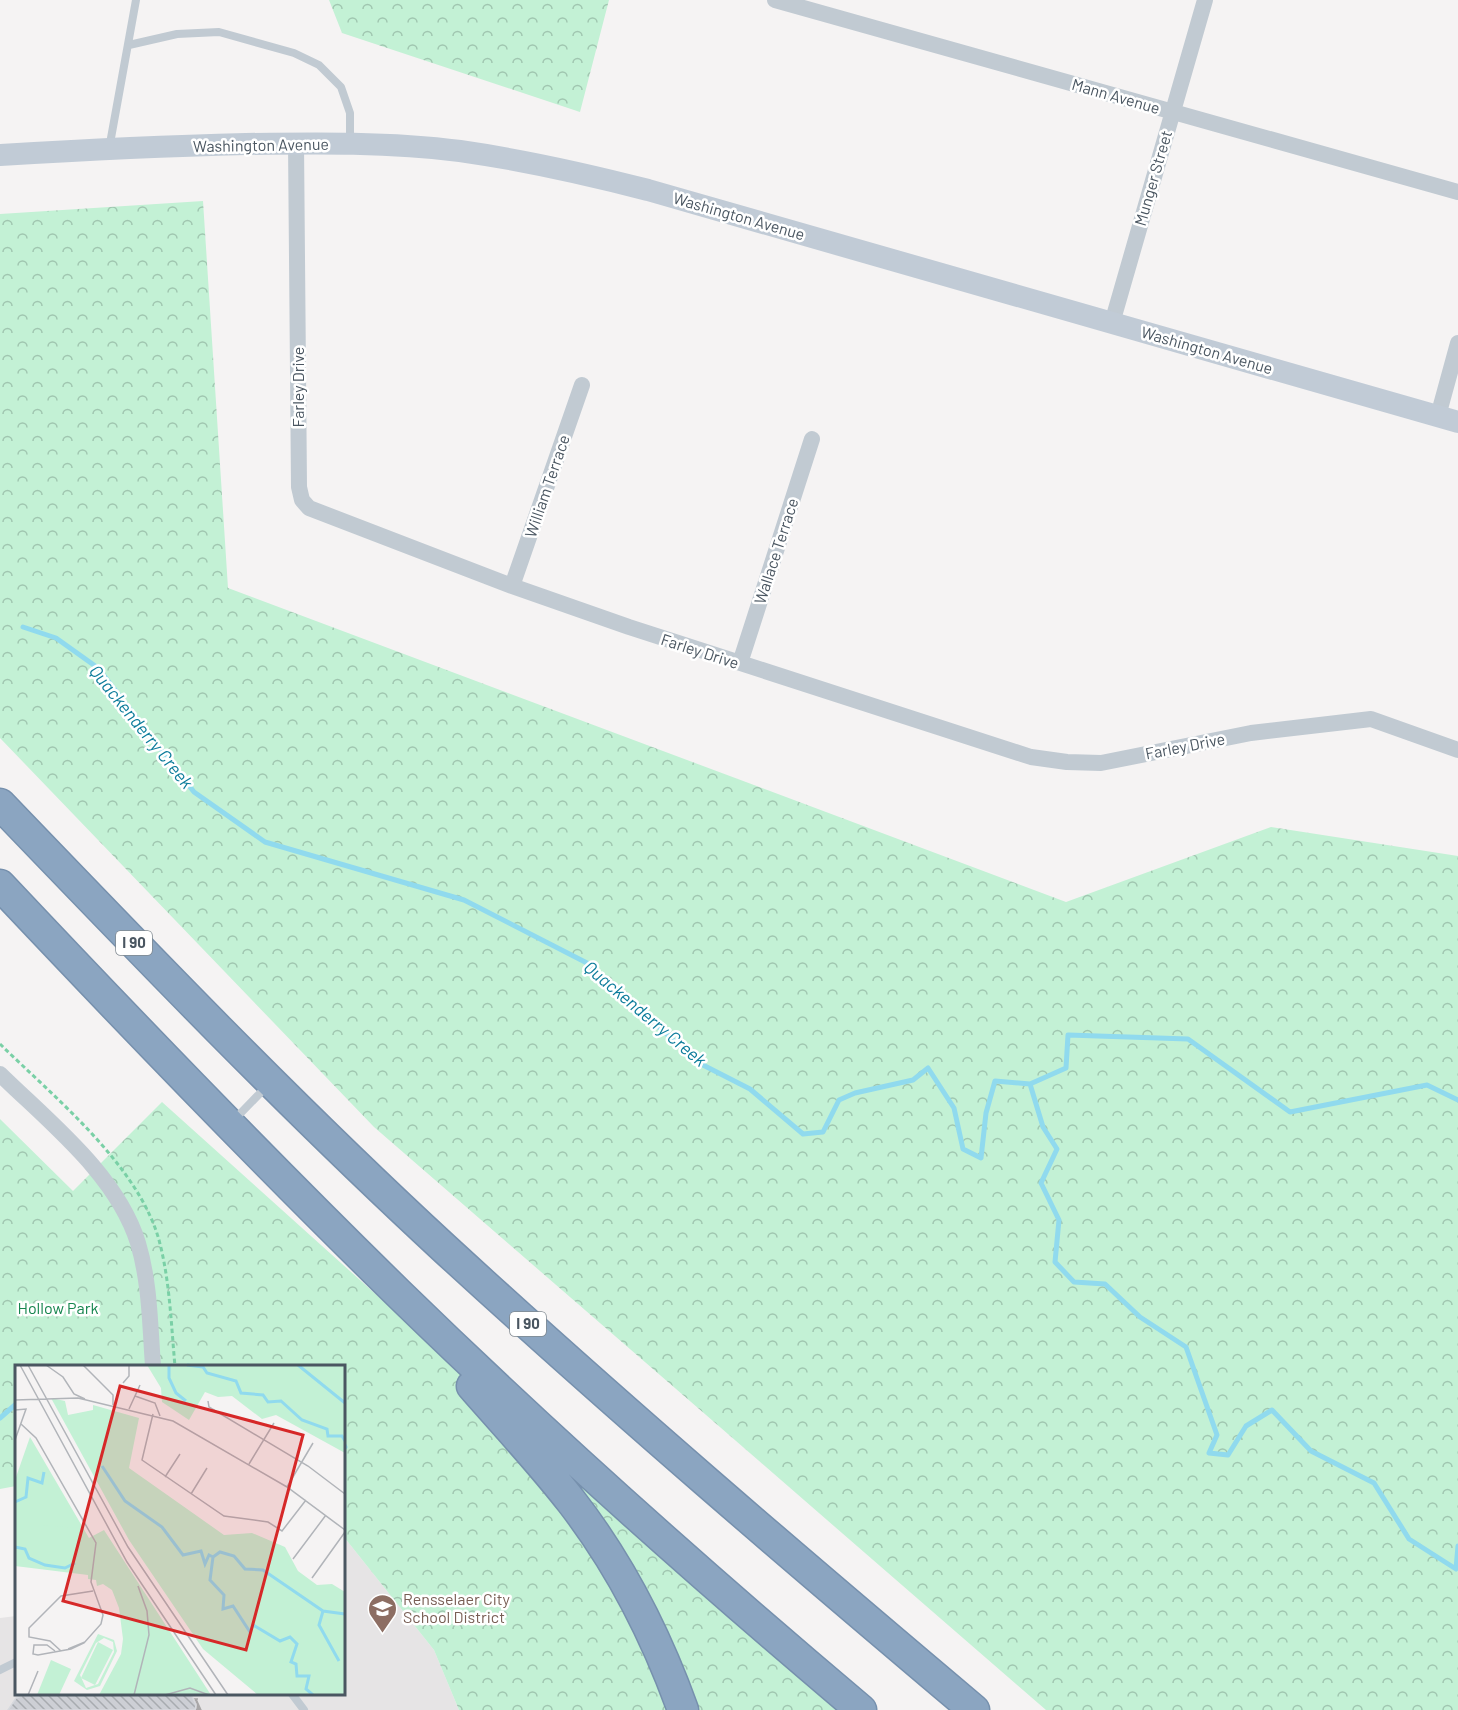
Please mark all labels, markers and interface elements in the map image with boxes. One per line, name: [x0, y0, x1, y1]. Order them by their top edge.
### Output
street label: Mann Avenue: [1070, 74, 1162, 117]
street label: Munger Street: [1130, 128, 1175, 228]
street label: Washington Avenue: [193, 134, 329, 155]
street label: Washington Avenue: [671, 188, 807, 243]
street label: Washington Avenue: [1139, 322, 1275, 377]
street label: Farley Drive: [288, 347, 307, 427]
street label: William Terrace: [520, 432, 573, 540]
street label: Wallace Terrace: [749, 496, 802, 606]
street label: Farley Drive: [659, 629, 742, 672]
water label: Quackenderry Creek: [85, 660, 199, 793]
street label: Farley Drive: [1143, 728, 1226, 763]
road number: I 90: [116, 931, 152, 955]
water label: Quackenderry Creek: [580, 956, 711, 1071]
park label: Hollow Park: [17, 1298, 99, 1317]
road number: I 90: [510, 1312, 546, 1336]
inset map: [15, 1365, 345, 1695]
place label: Rensselaer City School District: [403, 1589, 511, 1626]
school or university icon: Rensselaer City School District: [366, 1592, 398, 1634]

